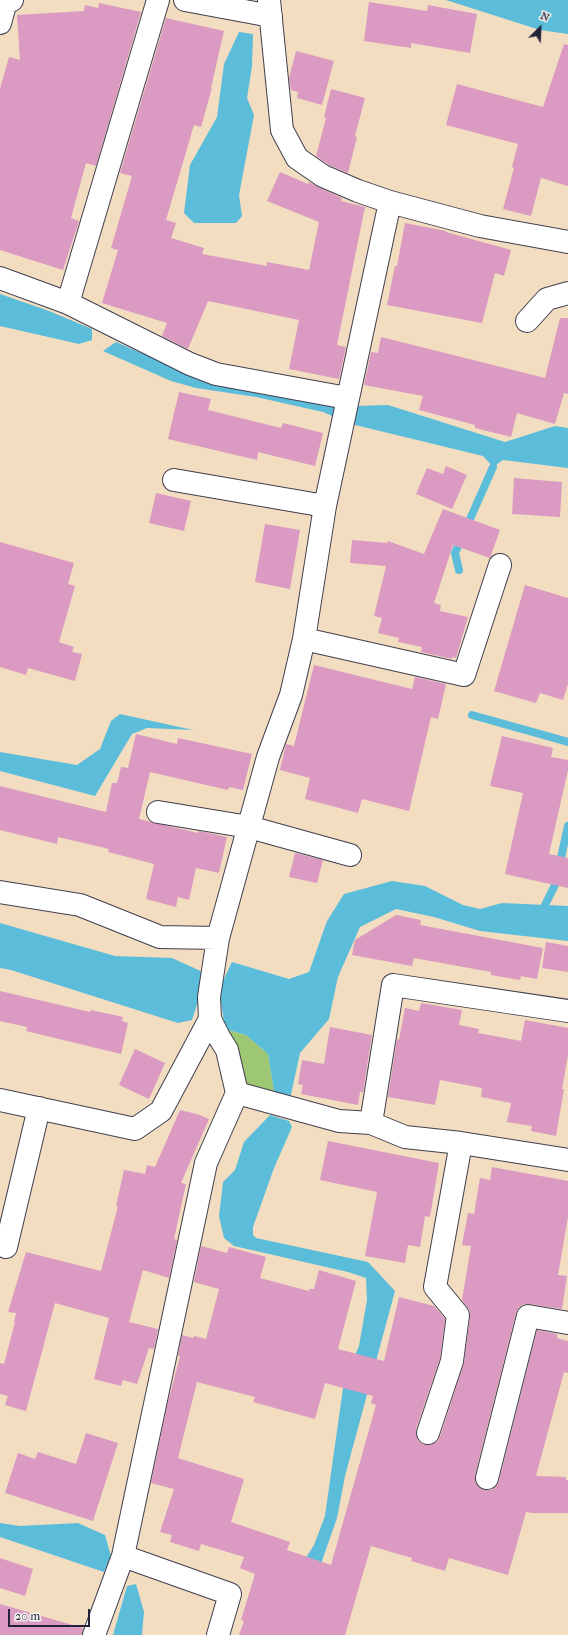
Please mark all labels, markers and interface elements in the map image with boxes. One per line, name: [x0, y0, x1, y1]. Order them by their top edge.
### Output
north arrow: [520, 8, 560, 48]
text: N: [539, 9, 552, 24]
scale bar: [10, 1601, 92, 1627]
text: 20 m: [15, 1609, 40, 1623]

